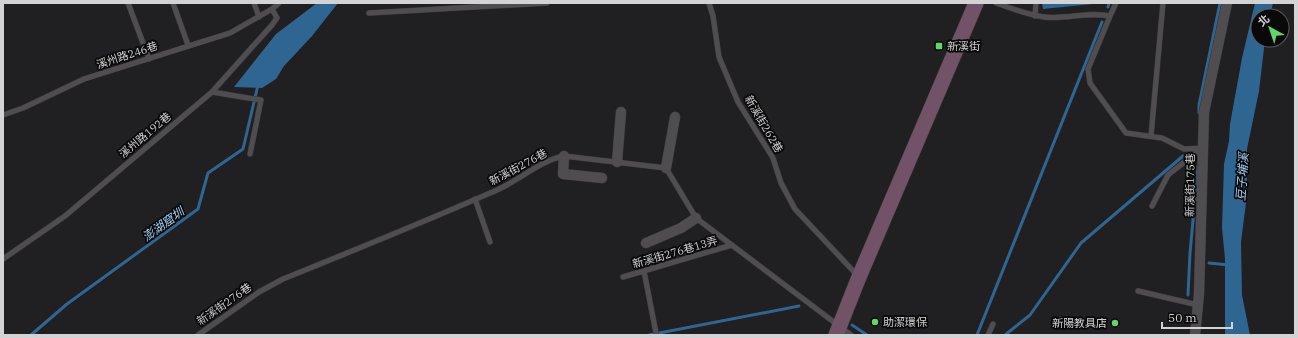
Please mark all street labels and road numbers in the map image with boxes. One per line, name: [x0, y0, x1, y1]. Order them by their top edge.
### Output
street label: 溪州路246巷: [94, 38, 160, 72]
street label: 新溪街262巷: [742, 93, 786, 155]
street label: 溪州路192巷: [116, 109, 174, 161]
street label: 新溪街276巷: [487, 146, 549, 188]
street label: 新溪街175巷: [1182, 153, 1198, 217]
street label: 新溪街276巷13弄: [631, 233, 719, 271]
street label: 新溪街276巷: [194, 280, 254, 328]

